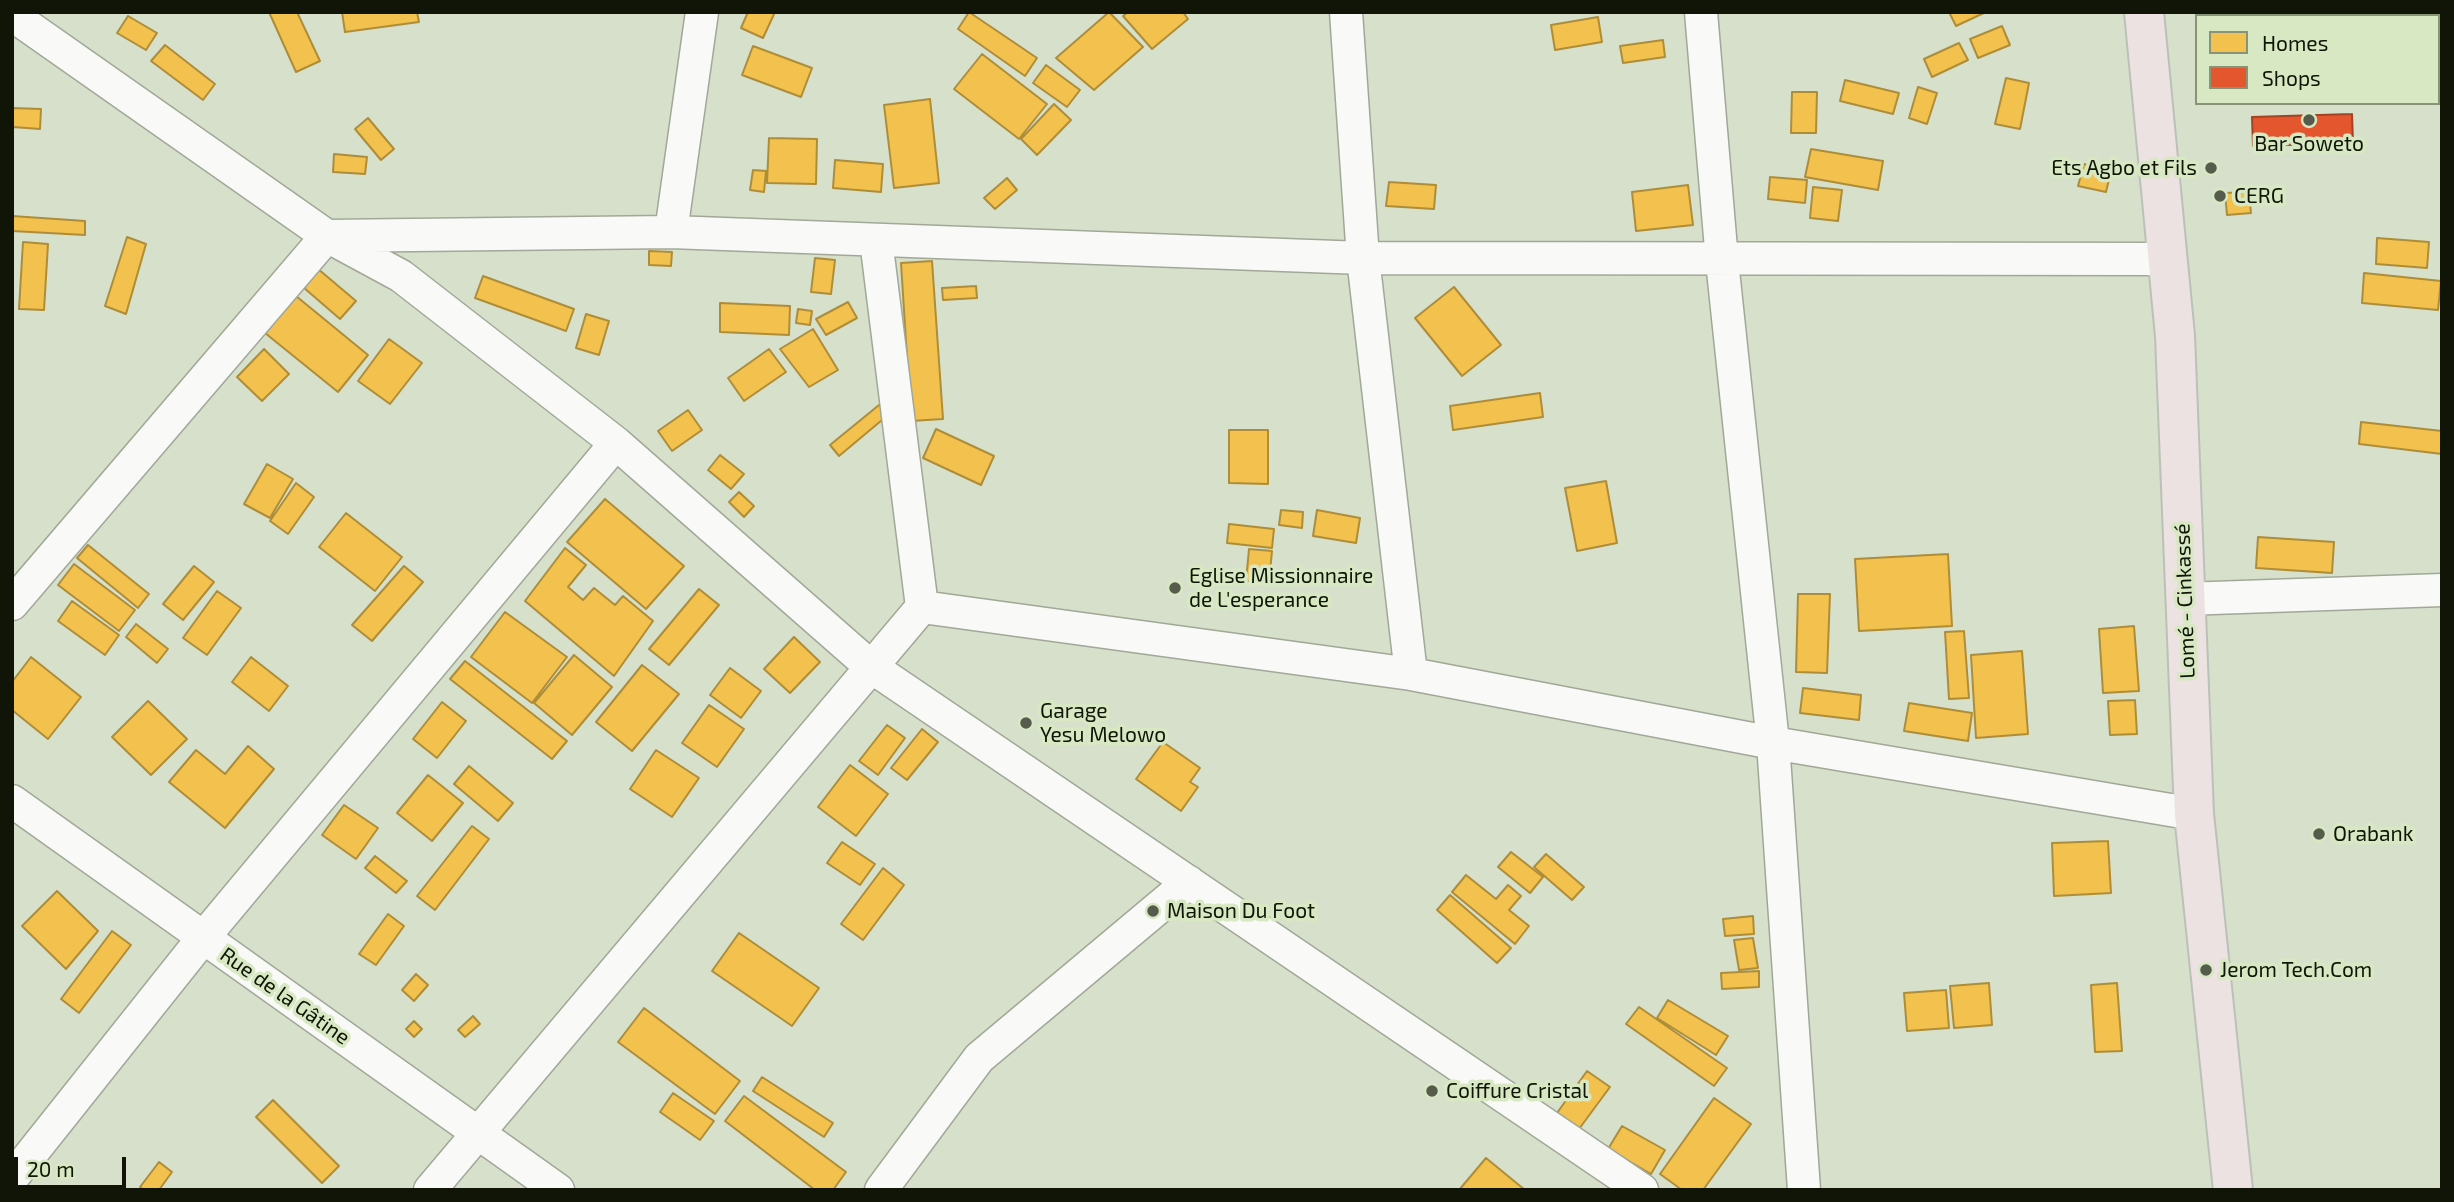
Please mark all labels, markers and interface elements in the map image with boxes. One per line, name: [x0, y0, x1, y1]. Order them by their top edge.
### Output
legend: [2195, 14, 2440, 105]
text: Homes: [2262, 30, 2328, 55]
text: Shops: [2262, 65, 2321, 90]
marker: Bar Soweto: [2301, 112, 2317, 128]
place label: Bar Soweto: [2254, 131, 2364, 157]
place label: Ets Agbo et Fils: [2051, 155, 2197, 181]
marker: Ets Agbo et Fils: [2203, 160, 2219, 176]
place label: CERG: [2234, 183, 2284, 209]
marker: CERG: [2212, 188, 2228, 204]
street label: Lomé - Cinkassé: [2170, 523, 2200, 679]
place label: Eglise Missionnaire de L'esperance: [1189, 563, 1373, 613]
marker: Eglise Missionnaire de L'esperance: [1167, 580, 1183, 596]
place label: Garage Yesu Melowo: [1040, 698, 1166, 748]
marker: Garage Yesu Melowo: [1018, 715, 1034, 731]
place label: Orabank: [2333, 821, 2413, 847]
marker: Orabank: [2311, 826, 2327, 842]
place label: Maison Du Foot: [1167, 898, 1315, 924]
marker: Maison Du Foot: [1145, 903, 1161, 919]
street label: Rue de la Gâtine: [215, 942, 355, 1050]
place label: Jerom Tech.Com: [2220, 957, 2372, 983]
marker: Jerom Tech.Com: [2198, 962, 2214, 978]
place label: Coiffure Cristal: [1446, 1078, 1588, 1104]
marker: Coiffure Cristal: [1424, 1083, 1440, 1099]
scale bar: [18, 1142, 130, 1186]
text: 20 m: [27, 1156, 75, 1181]

